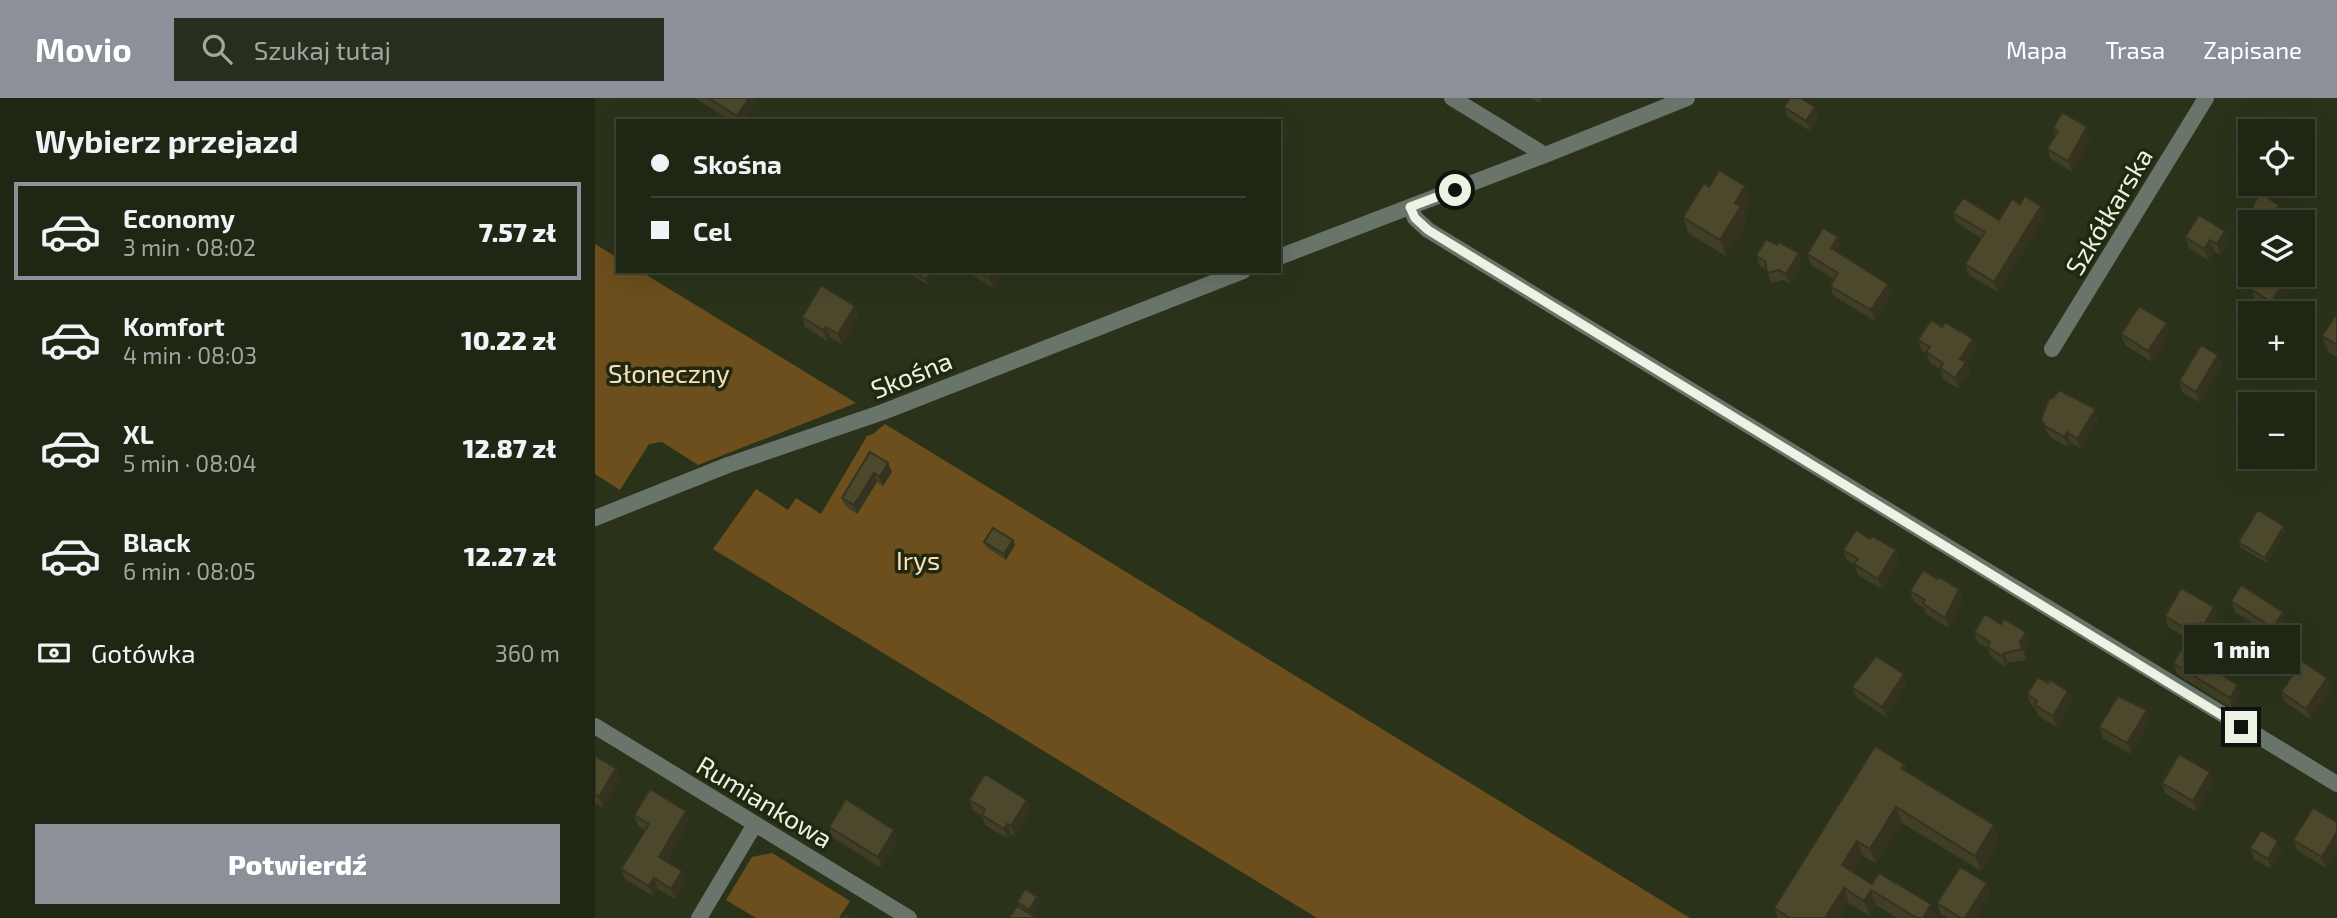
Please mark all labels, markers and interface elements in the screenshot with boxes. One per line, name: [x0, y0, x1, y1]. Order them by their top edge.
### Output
search box: [174, 18, 664, 81]
text: Movio: [35, 29, 132, 69]
icon: search: [198, 30, 236, 68]
text: Szukaj tutaj: [254, 34, 391, 65]
text: Mapa: [2006, 35, 2067, 64]
text: Trasa: [2105, 35, 2165, 64]
text: Zapisane: [2203, 35, 2302, 64]
map controls: [2238, 119, 2315, 469]
button: locate: [2238, 119, 2315, 196]
text: Wybierz przejazd: [35, 121, 298, 159]
street label: Szkółkarska: [2058, 142, 2158, 280]
text: Skośna: [693, 148, 782, 179]
route start: [1439, 174, 1471, 206]
icon: car: [39, 200, 102, 263]
text: Economy: [123, 202, 235, 233]
button: layers: [2238, 210, 2315, 287]
text: Cel: [693, 215, 731, 246]
text: 7.57 zł: [479, 216, 556, 247]
text: 3 min · 08:02: [123, 233, 256, 261]
button: +: [2238, 301, 2315, 378]
icon: car: [39, 308, 102, 371]
text: Komfort: [123, 310, 225, 341]
text: 10.22 zł: [461, 324, 556, 355]
text: 4 min · 08:03: [123, 341, 257, 369]
street label: Skośna: [866, 344, 956, 404]
park label: Słoneczny: [608, 357, 730, 388]
button: −: [2238, 392, 2315, 469]
icon: car: [39, 416, 102, 479]
text: XL: [123, 418, 154, 449]
text: 12.87 zł: [463, 432, 556, 463]
text: 5 min · 08:04: [123, 449, 257, 477]
icon: car: [39, 524, 102, 587]
text: Black: [123, 526, 191, 557]
text: 12.27 zł: [464, 540, 556, 571]
park label: Irys: [896, 544, 940, 575]
text: 6 min · 08:05: [123, 557, 256, 585]
callout: 1 min: [2183, 626, 2299, 674]
icon: cash: [35, 634, 73, 672]
text: 1 min: [2214, 635, 2270, 663]
text: Gotówka: [91, 637, 196, 668]
text: 360 m: [495, 639, 560, 667]
route end: [2225, 711, 2257, 743]
street label: Rumiankowa: [692, 748, 838, 854]
button: Potwierdź: [35, 824, 560, 904]

